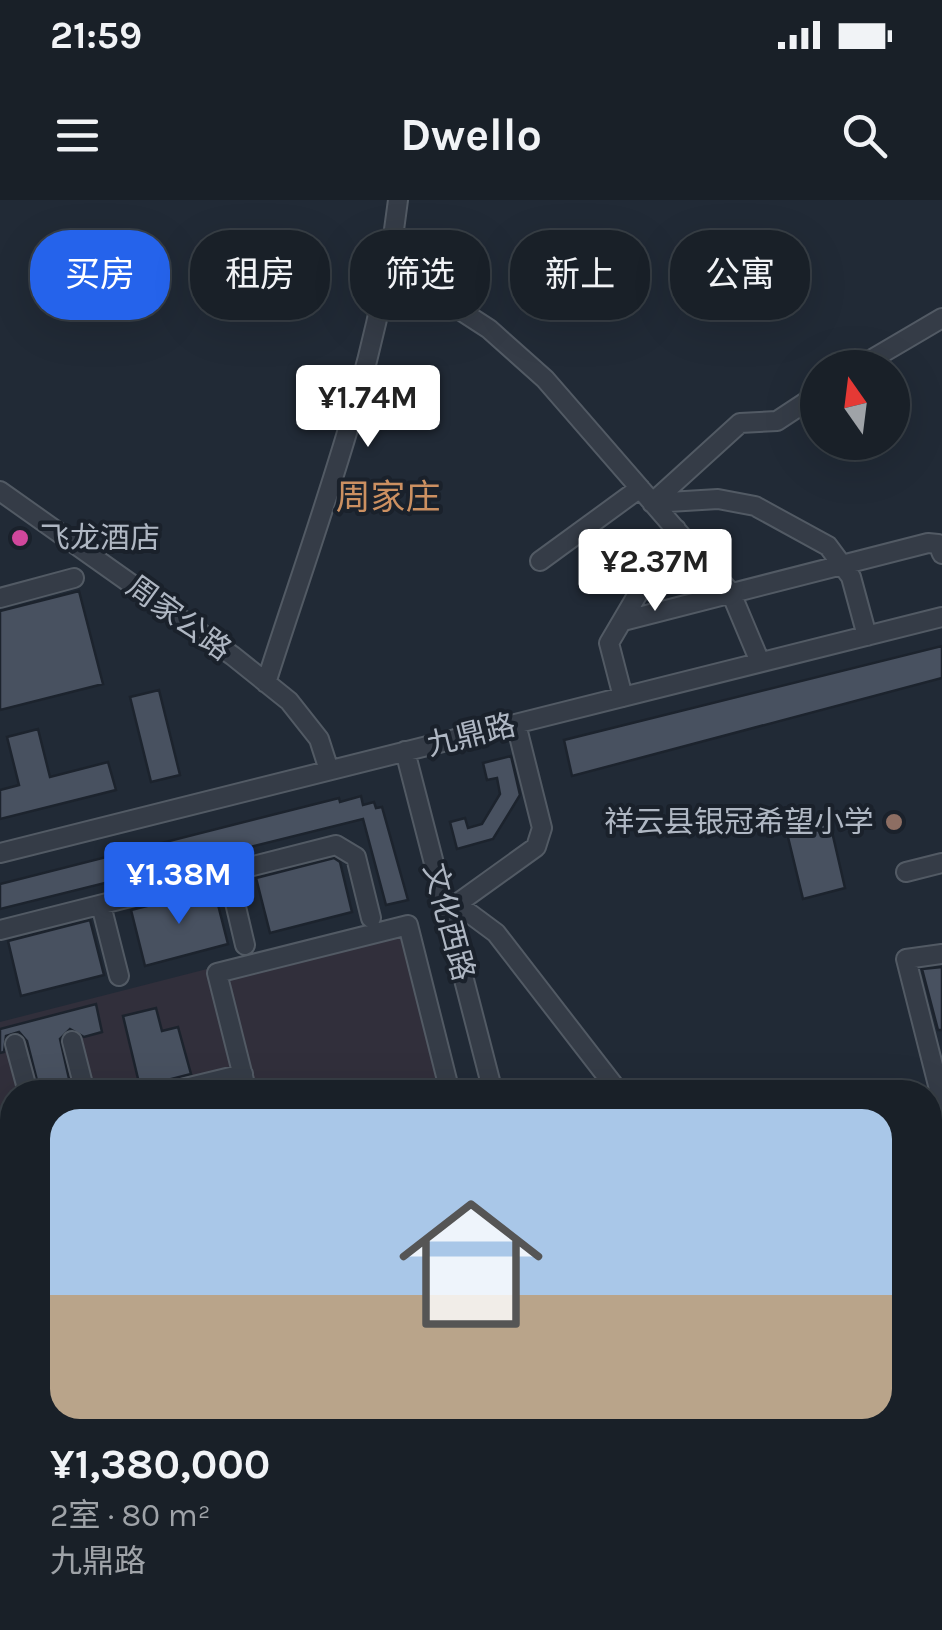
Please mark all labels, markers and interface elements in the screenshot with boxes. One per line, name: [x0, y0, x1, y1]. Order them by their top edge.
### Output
text: 21:59: [50, 13, 142, 58]
icon: menu: [50, 108, 105, 163]
icon: search: [837, 108, 892, 163]
text: Dwello: [400, 109, 542, 161]
chip: 买房: [30, 230, 170, 320]
chip: 租房: [190, 230, 330, 320]
chip: 筛选: [350, 230, 490, 320]
chip: 新上: [510, 230, 650, 320]
chip: 公寓: [670, 230, 810, 320]
north arrow: [800, 350, 910, 460]
map controls: [800, 350, 910, 460]
pin: ¥1.74M: [287, 365, 449, 450]
text: ¥1.74M: [318, 379, 418, 416]
district label: 周家庄: [335, 477, 441, 518]
place label: 飞龙酒店: [40, 520, 160, 556]
marker: 飞龙酒店: [9, 527, 31, 549]
pin: ¥2.37M: [574, 529, 736, 614]
text: ¥2.37M: [601, 543, 709, 580]
street label: 周家公路: [120, 568, 238, 668]
street label: 九鼎路: [423, 707, 519, 763]
place label: 祥云县银冠希望小学: [604, 804, 874, 840]
marker: 祥云县银冠希望小学: [883, 811, 905, 833]
pin: ¥1.38M: [98, 842, 260, 927]
text: ¥1.38M: [126, 856, 232, 893]
street label: 文化西路: [416, 859, 482, 985]
icon: home: [381, 1174, 561, 1354]
text: ¥1,380,000: [50, 1439, 270, 1489]
text: 2室 · 80 m²: [50, 1497, 210, 1534]
text: 九鼎路: [50, 1543, 146, 1580]

